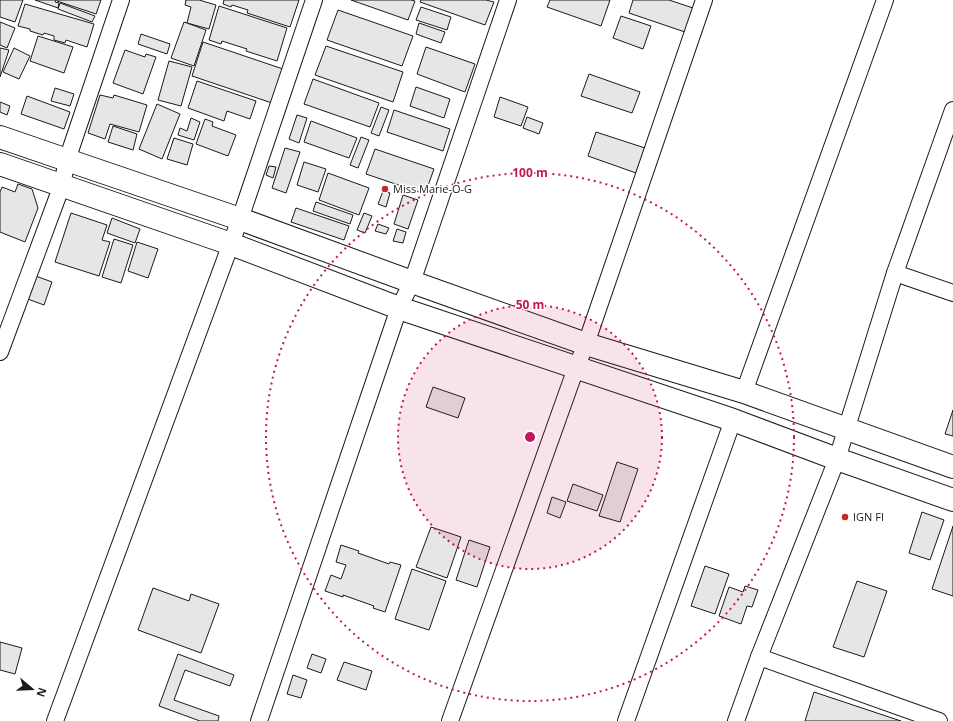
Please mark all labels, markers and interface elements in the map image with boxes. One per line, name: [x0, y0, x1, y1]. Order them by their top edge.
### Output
text: 100 m: [512, 164, 548, 181]
place label: Miss Marie-O-G: [393, 181, 472, 196]
marker: Miss Marie-O-G: [380, 184, 390, 194]
text: 50 m: [516, 296, 544, 313]
centre of rings: [523, 430, 537, 444]
place label: IGN FI: [853, 509, 884, 524]
marker: IGN FI: [840, 512, 850, 522]
north arrow: [12, 669, 52, 709]
text: N: [33, 686, 50, 699]

